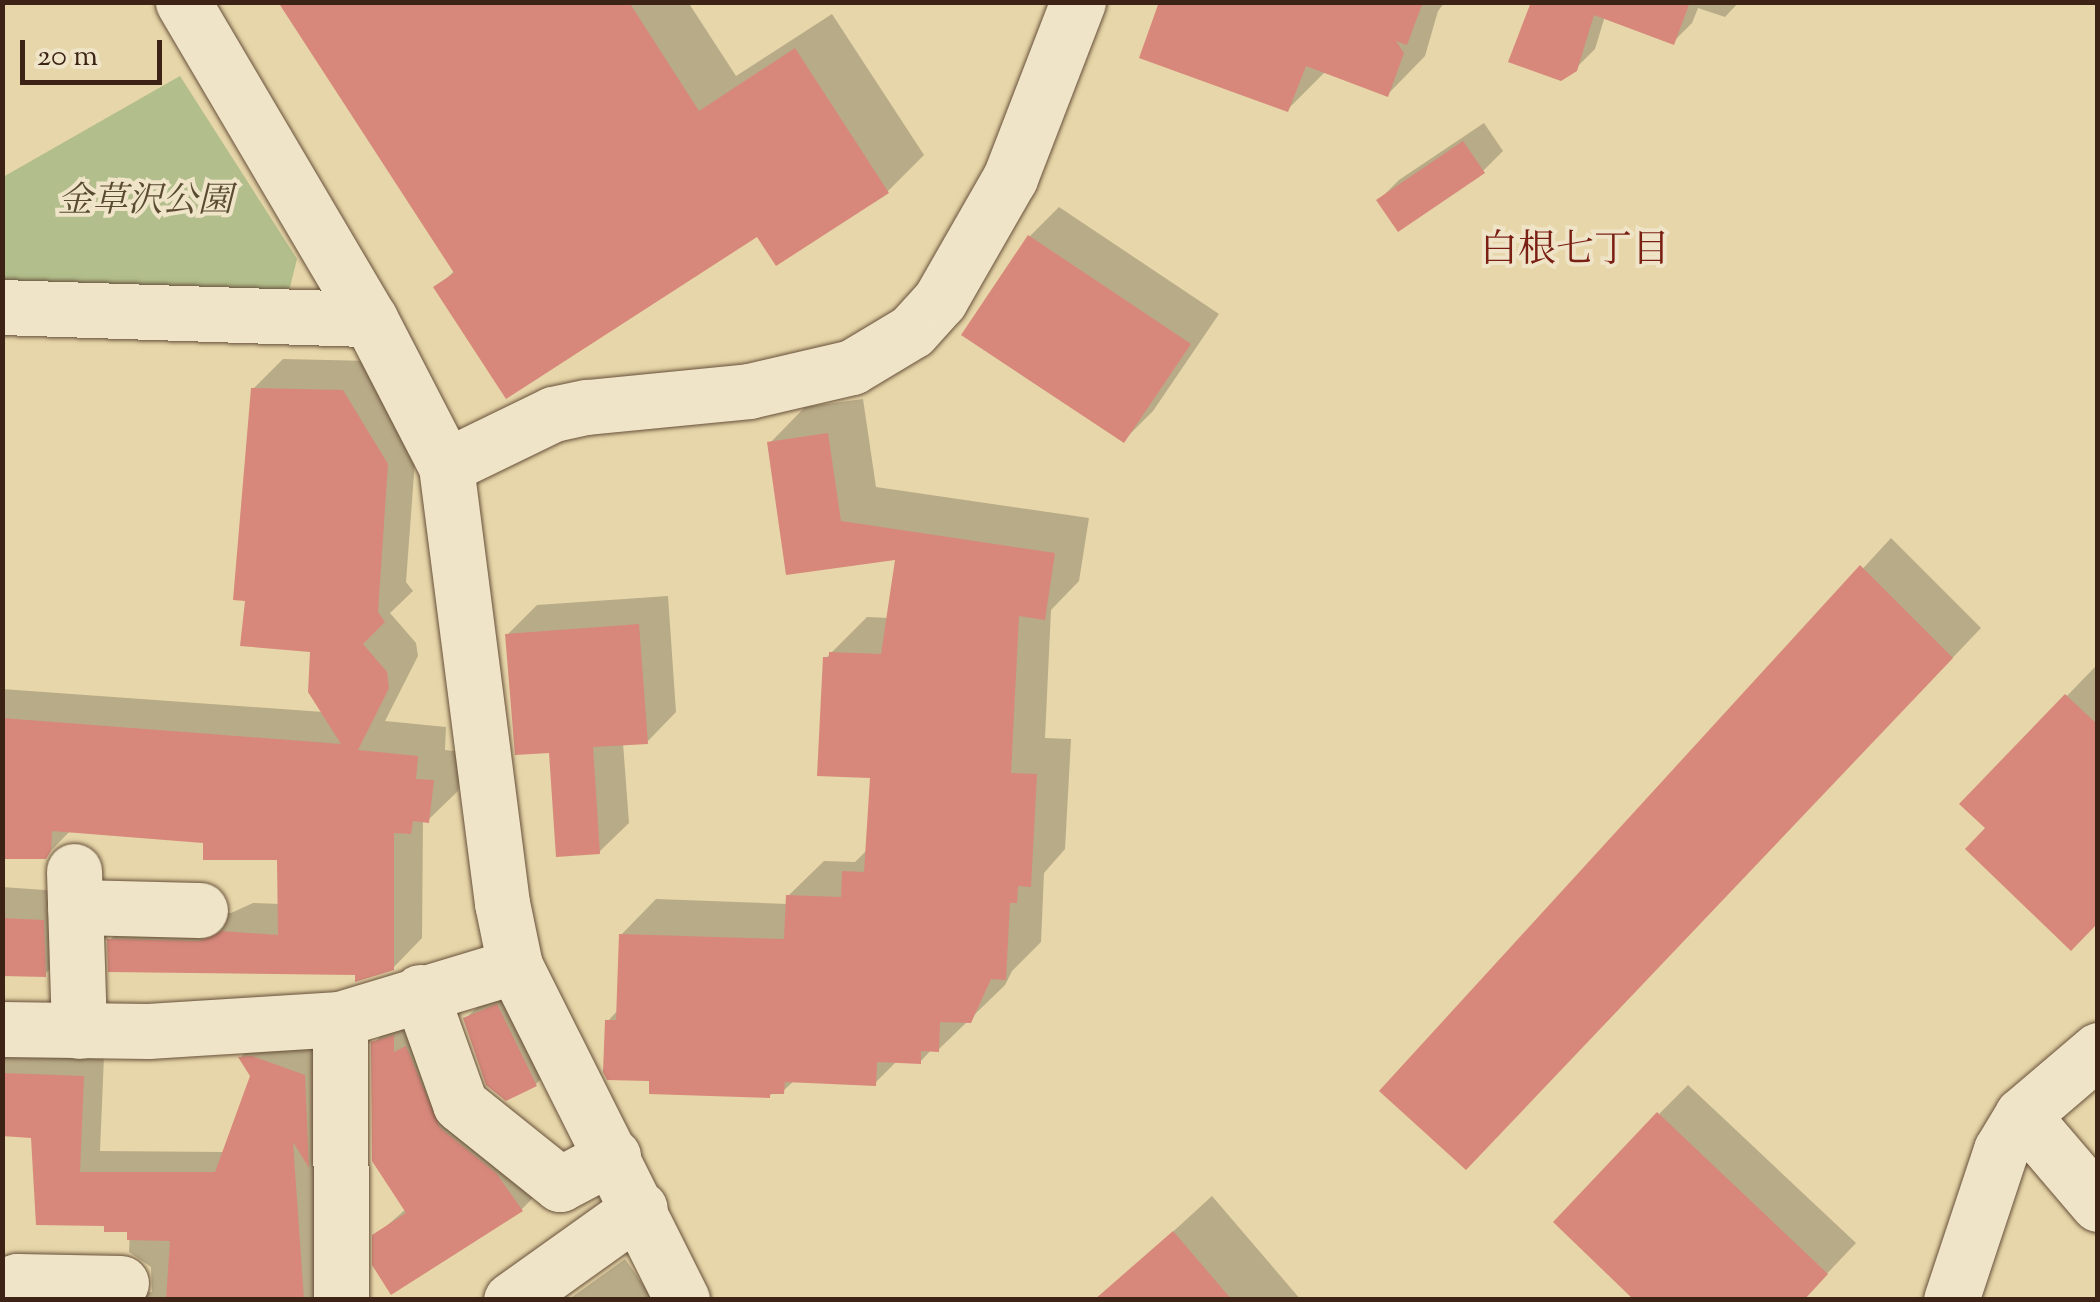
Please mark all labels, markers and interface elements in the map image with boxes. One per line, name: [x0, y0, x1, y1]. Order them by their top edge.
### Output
scale bar: [25, 20, 168, 82]
text: 20 m: [37, 36, 98, 79]
park label: 金草沢公園: [58, 182, 232, 224]
district label: 白根七丁目: [1480, 230, 1670, 276]

